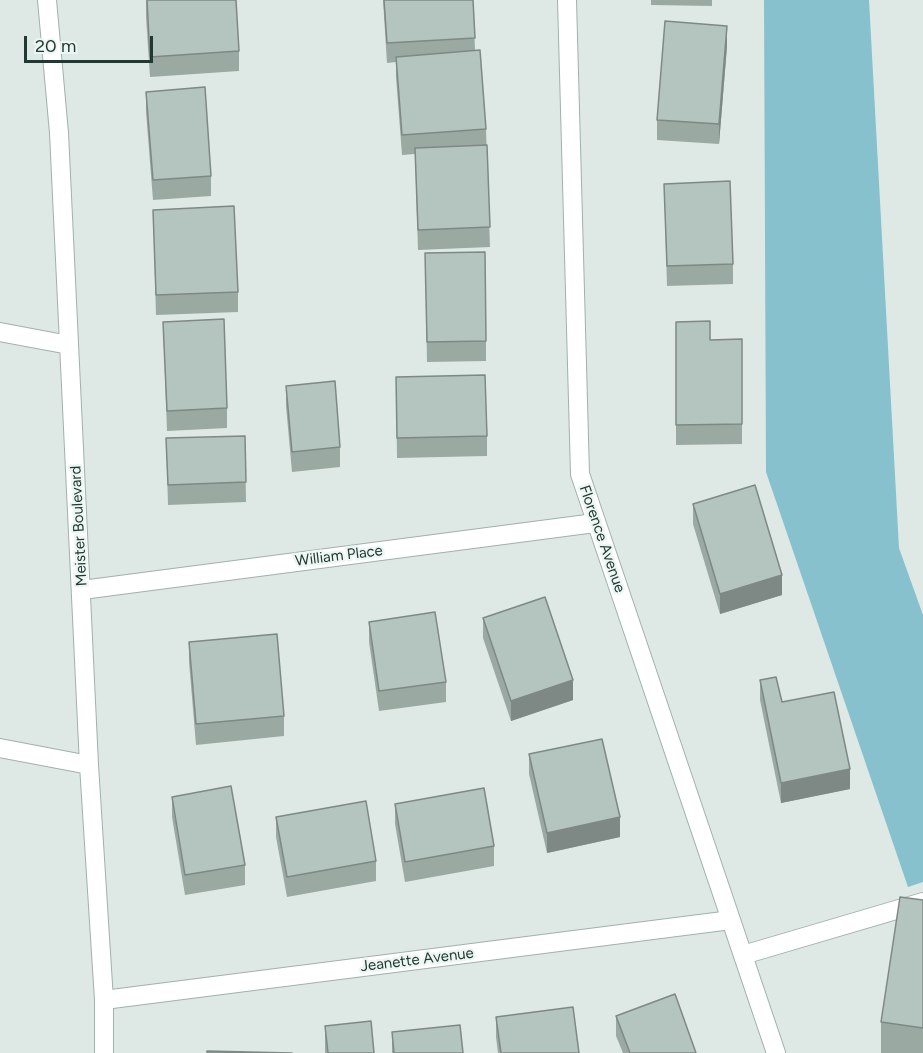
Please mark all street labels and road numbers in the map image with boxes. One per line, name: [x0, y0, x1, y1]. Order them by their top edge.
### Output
street label: Meister Boulevard: [67, 465, 91, 587]
street label: Florence Avenue: [575, 483, 629, 595]
street label: William Place: [294, 542, 384, 570]
street label: Jeanette Avenue: [359, 944, 475, 976]

